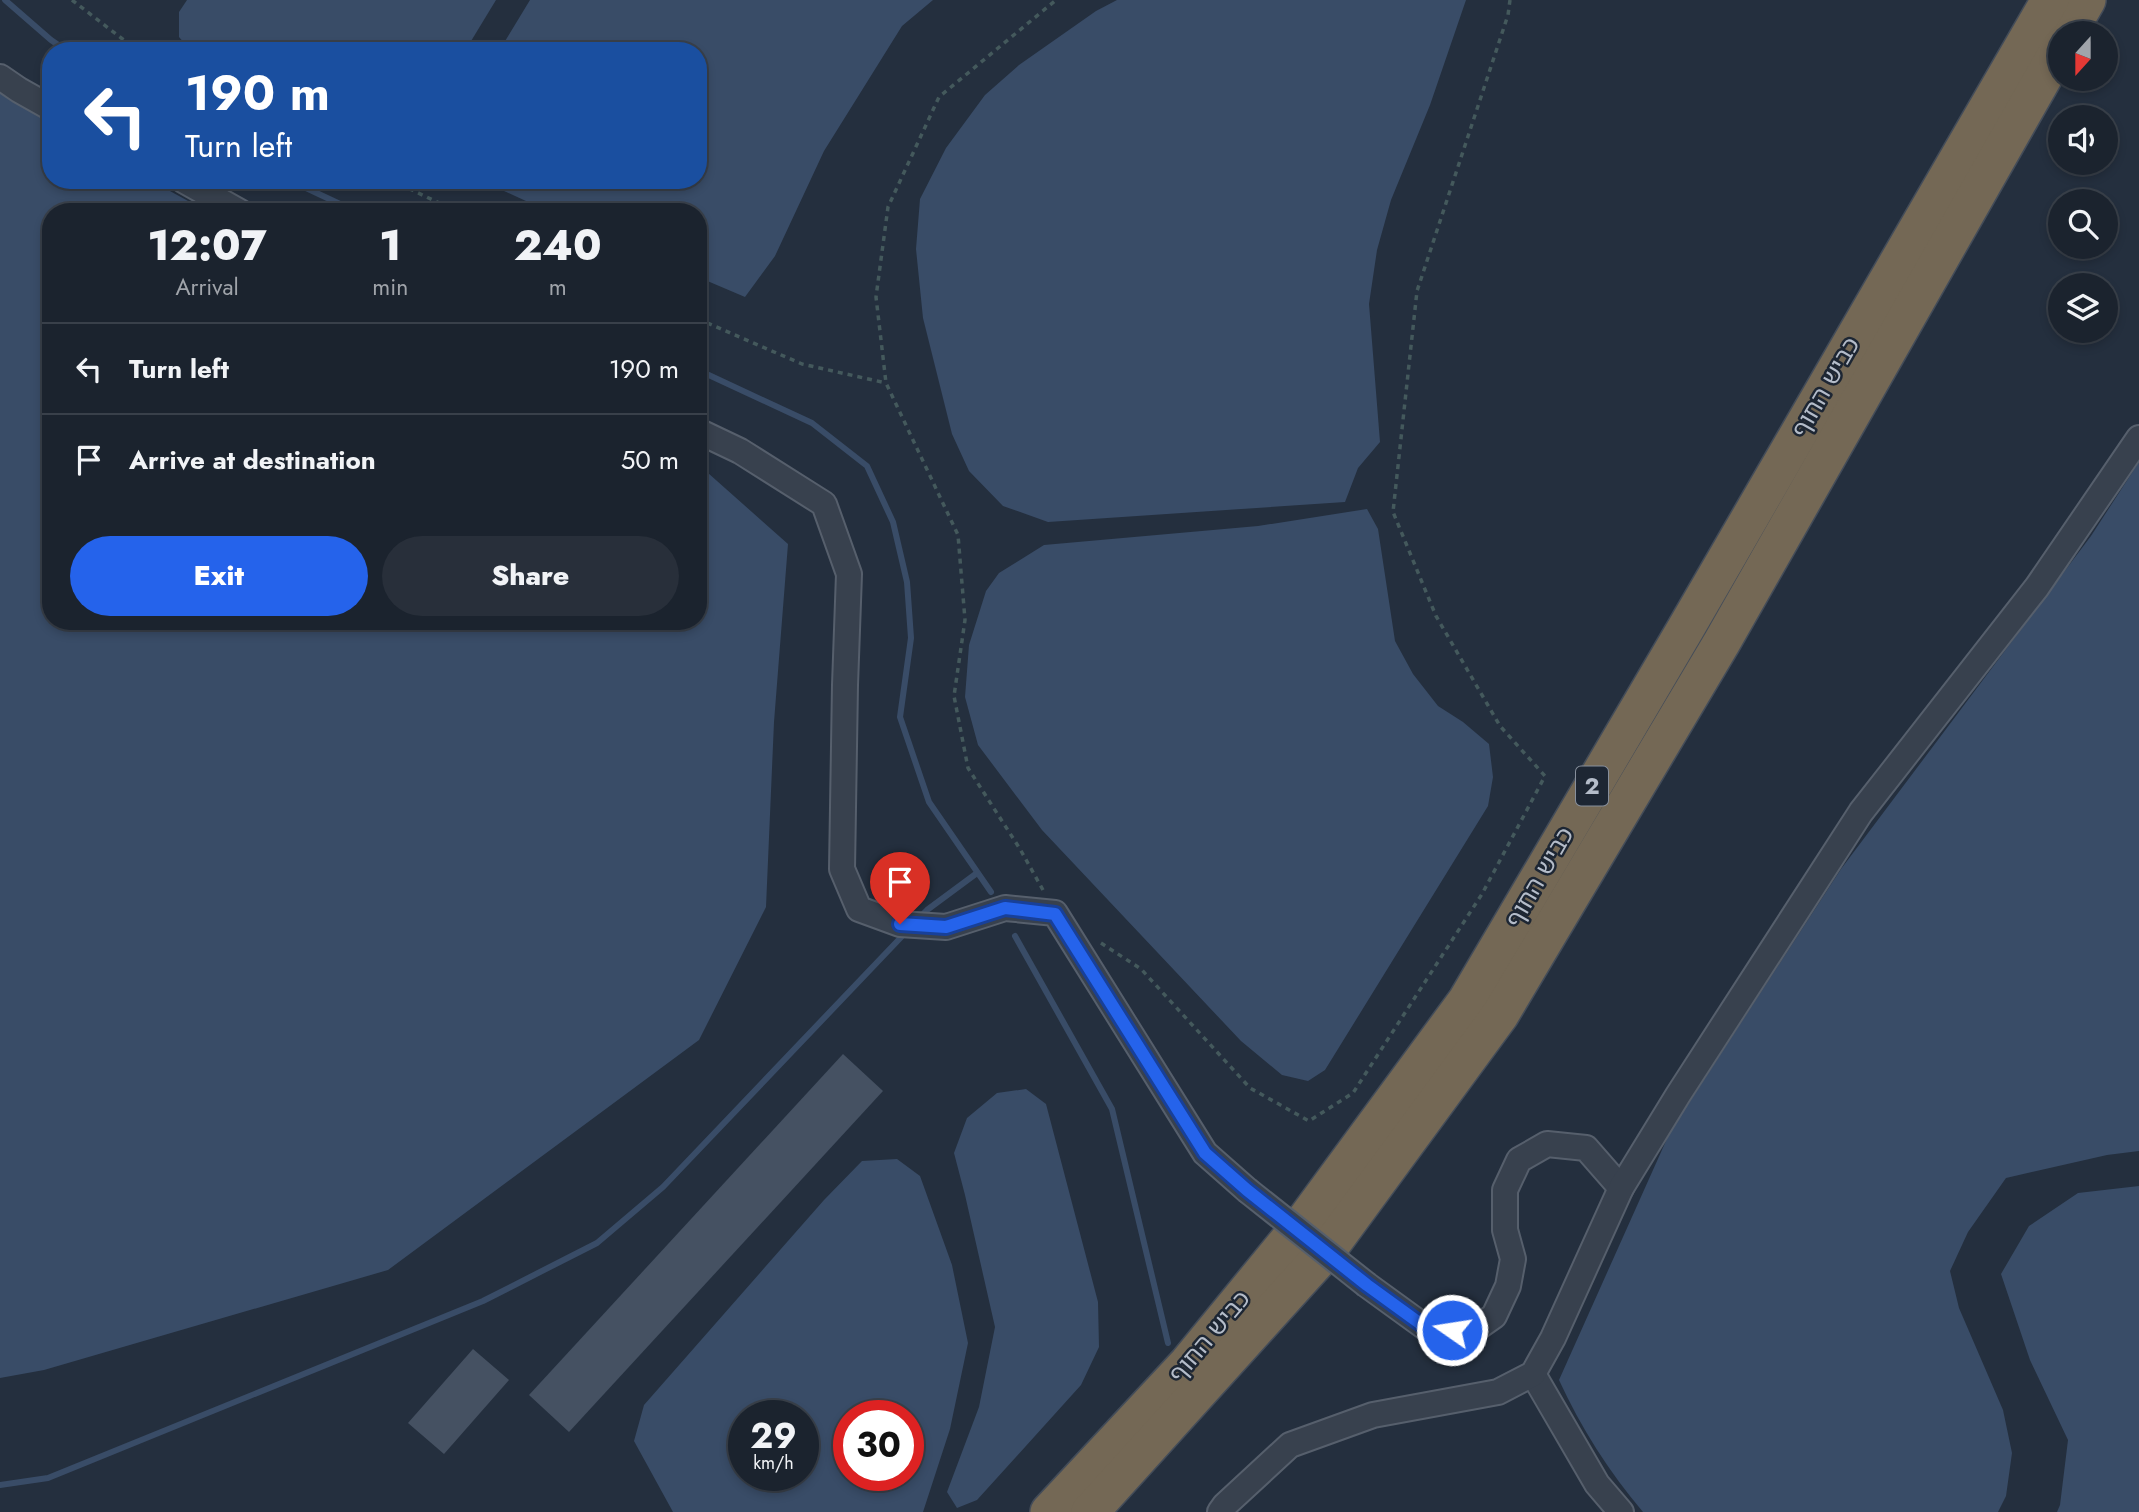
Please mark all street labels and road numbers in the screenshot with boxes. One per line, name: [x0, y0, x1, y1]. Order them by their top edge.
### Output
street label: כביש החוף: [1782, 330, 1868, 444]
road number: 2: [1576, 766, 1608, 806]
street label: כביש החוף: [1496, 820, 1582, 934]
street label: כביש החוף: [1160, 1282, 1258, 1390]

